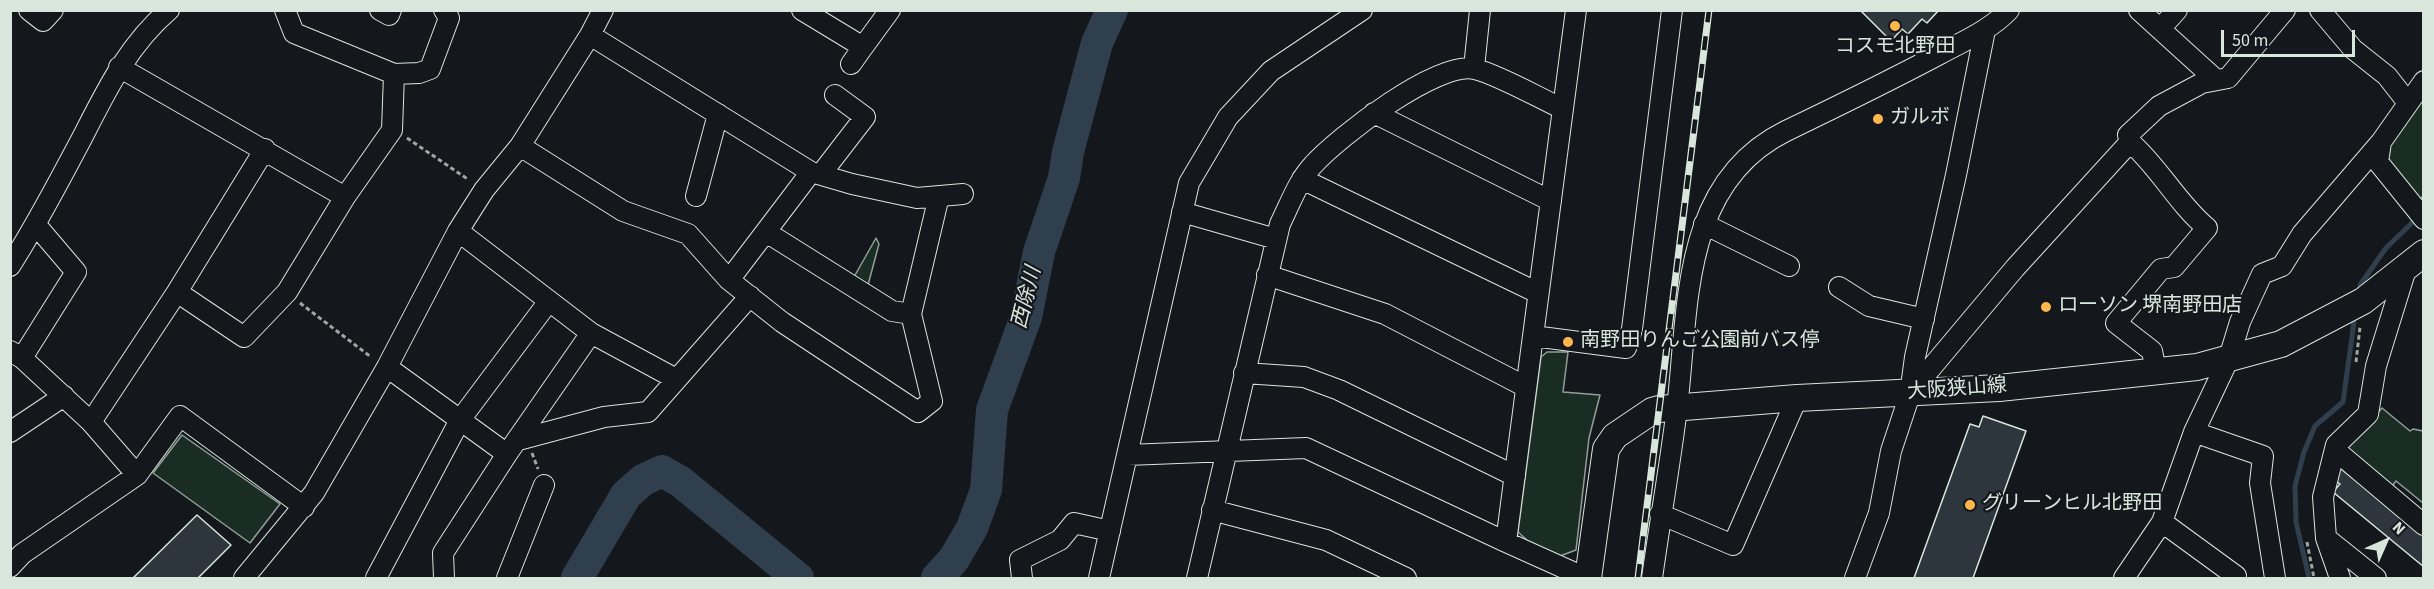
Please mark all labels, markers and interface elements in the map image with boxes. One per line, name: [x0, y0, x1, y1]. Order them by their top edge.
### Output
scale bar: [2224, 18, 2358, 56]
marker: コスモ北野田: [1888, 19, 1902, 33]
text: 50 m: [2232, 28, 2268, 53]
place label: コスモ北野田: [1835, 36, 1955, 60]
place label: ガルボ: [1890, 107, 1950, 131]
marker: ガルボ: [1871, 112, 1885, 126]
water label: 西除川: [1008, 264, 1048, 332]
place label: ローソン 堺南野田店: [2058, 295, 2242, 319]
marker: ローソン 堺南野田店: [2039, 300, 2053, 314]
place label: 南野田りんご公園前バス停: [1580, 330, 1820, 354]
marker: 南野田りんご公園前バス停: [1561, 335, 1575, 349]
street label: 大阪狭山線: [1906, 375, 2008, 405]
place label: グリーンヒル北野田: [1982, 493, 2162, 517]
marker: グリーンヒル北野田: [1963, 498, 1977, 512]
north arrow: [2356, 511, 2416, 571]
text: N: [2387, 517, 2410, 540]

